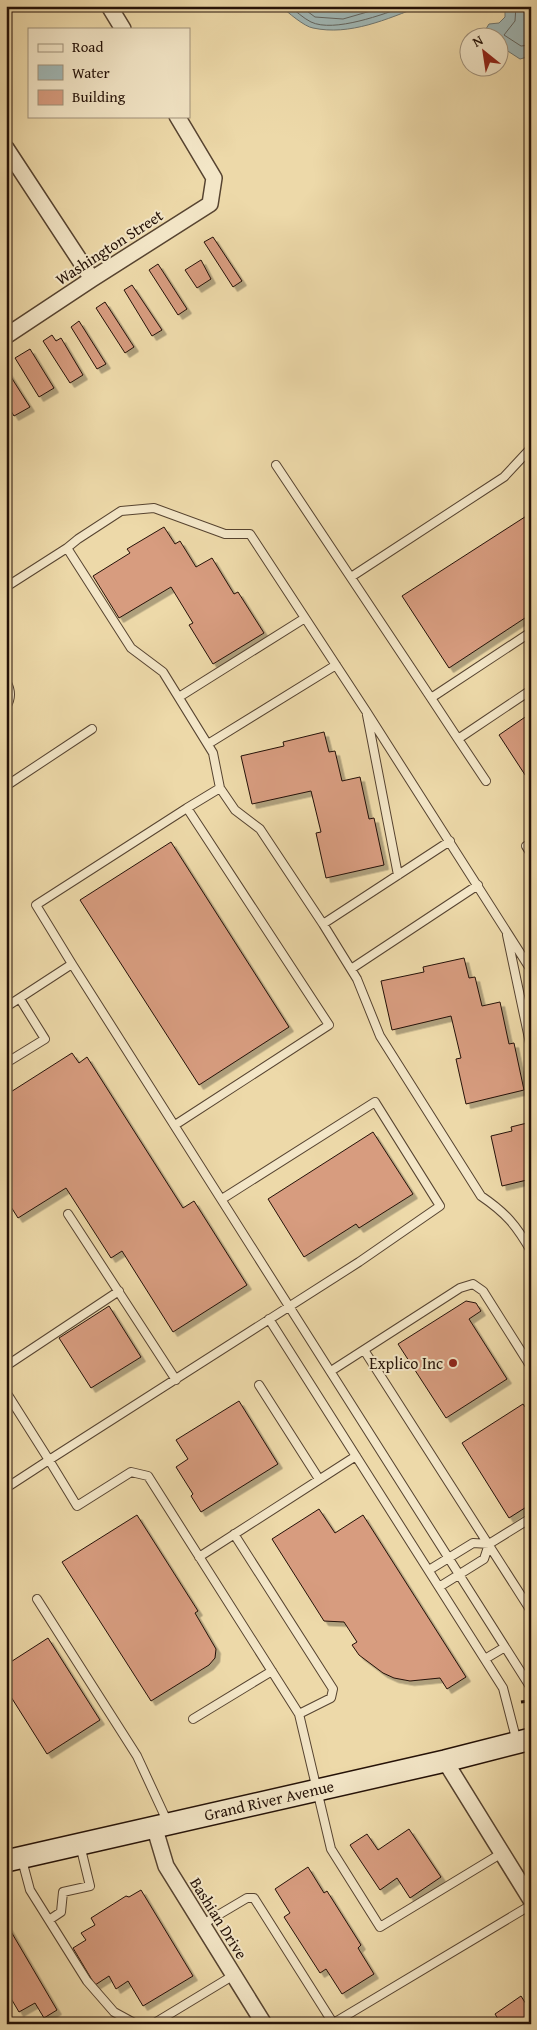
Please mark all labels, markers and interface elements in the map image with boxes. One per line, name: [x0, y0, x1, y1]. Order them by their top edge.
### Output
legend: [28, 28, 190, 118]
north arrow: [460, 28, 510, 78]
text: N: [468, 29, 487, 52]
text: Road: [72, 36, 103, 57]
text: Water: [72, 62, 110, 83]
text: Building: [72, 86, 126, 107]
street label: Washington Street: [50, 203, 168, 291]
place label: Explico Inc: [369, 1351, 443, 1375]
marker: Explico Inc: [447, 1357, 459, 1369]
street label: Grand River Avenue: [202, 1773, 336, 1827]
street label: Bashian Drive: [184, 1872, 254, 1964]

